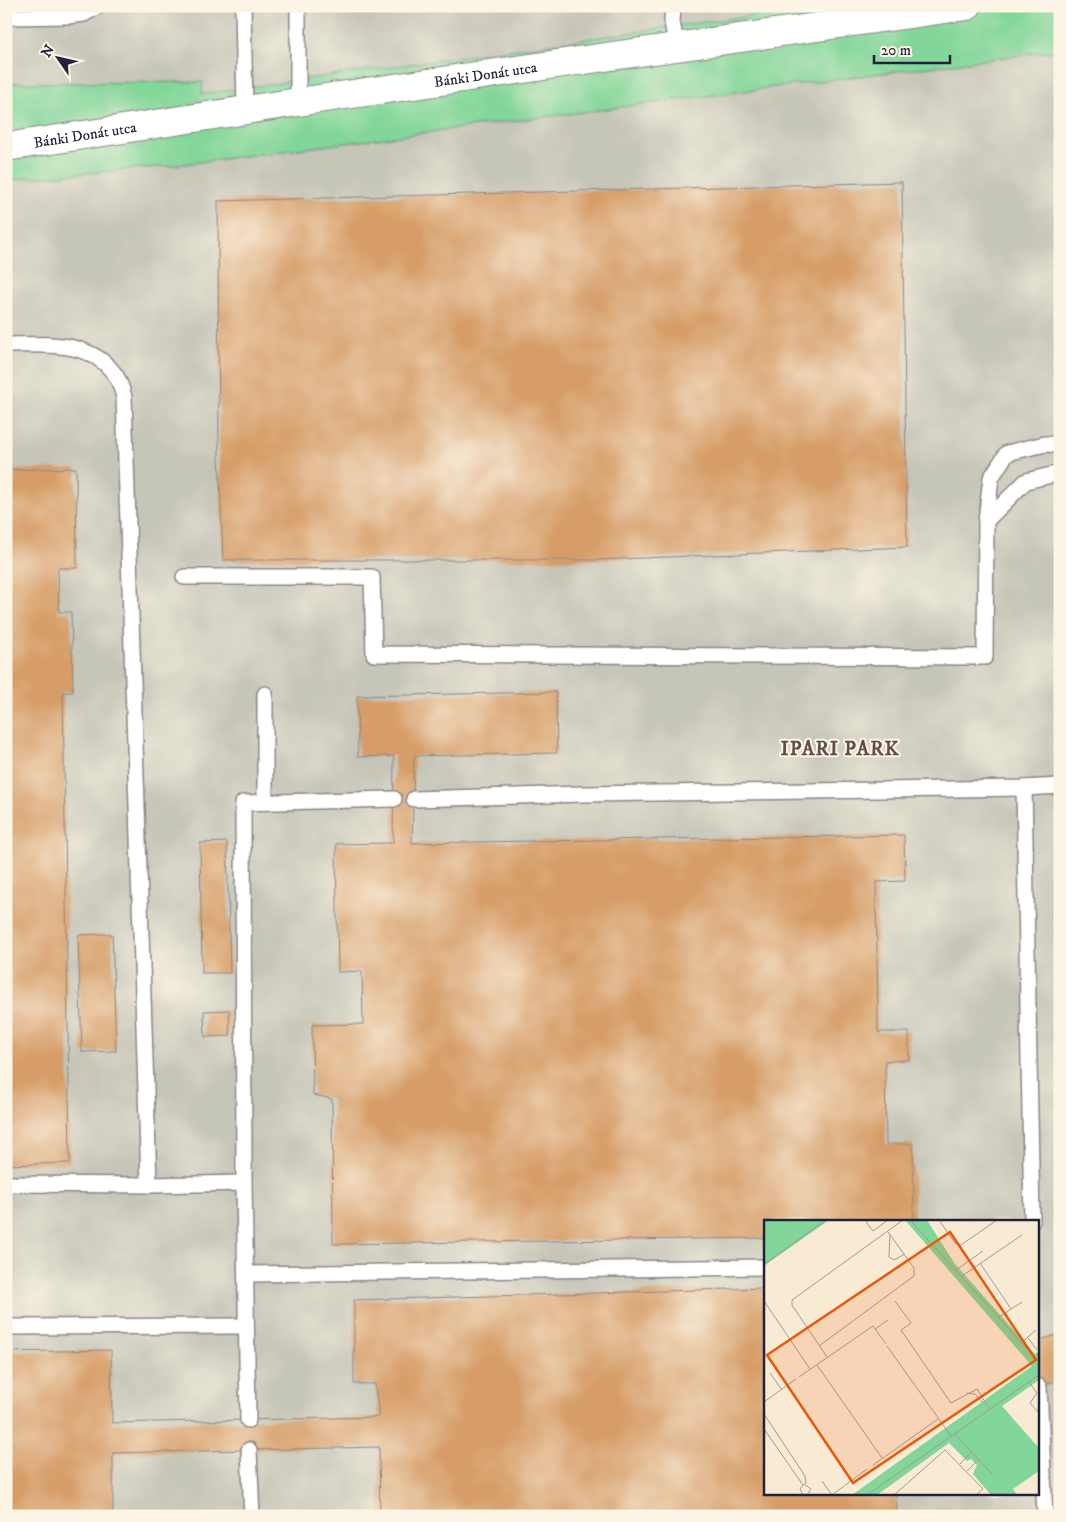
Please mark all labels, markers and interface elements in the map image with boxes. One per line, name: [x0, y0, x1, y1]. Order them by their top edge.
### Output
north arrow: [32, 32, 82, 82]
scale bar: [874, 32, 950, 64]
text: N: [37, 41, 59, 61]
text: 20 m: [881, 41, 911, 60]
street label: Bánki Donát utca: [433, 58, 539, 91]
street label: Bánki Donát utca: [32, 117, 138, 152]
district label: IPARI PARK: [780, 737, 900, 762]
inset map: [764, 1220, 1038, 1494]

